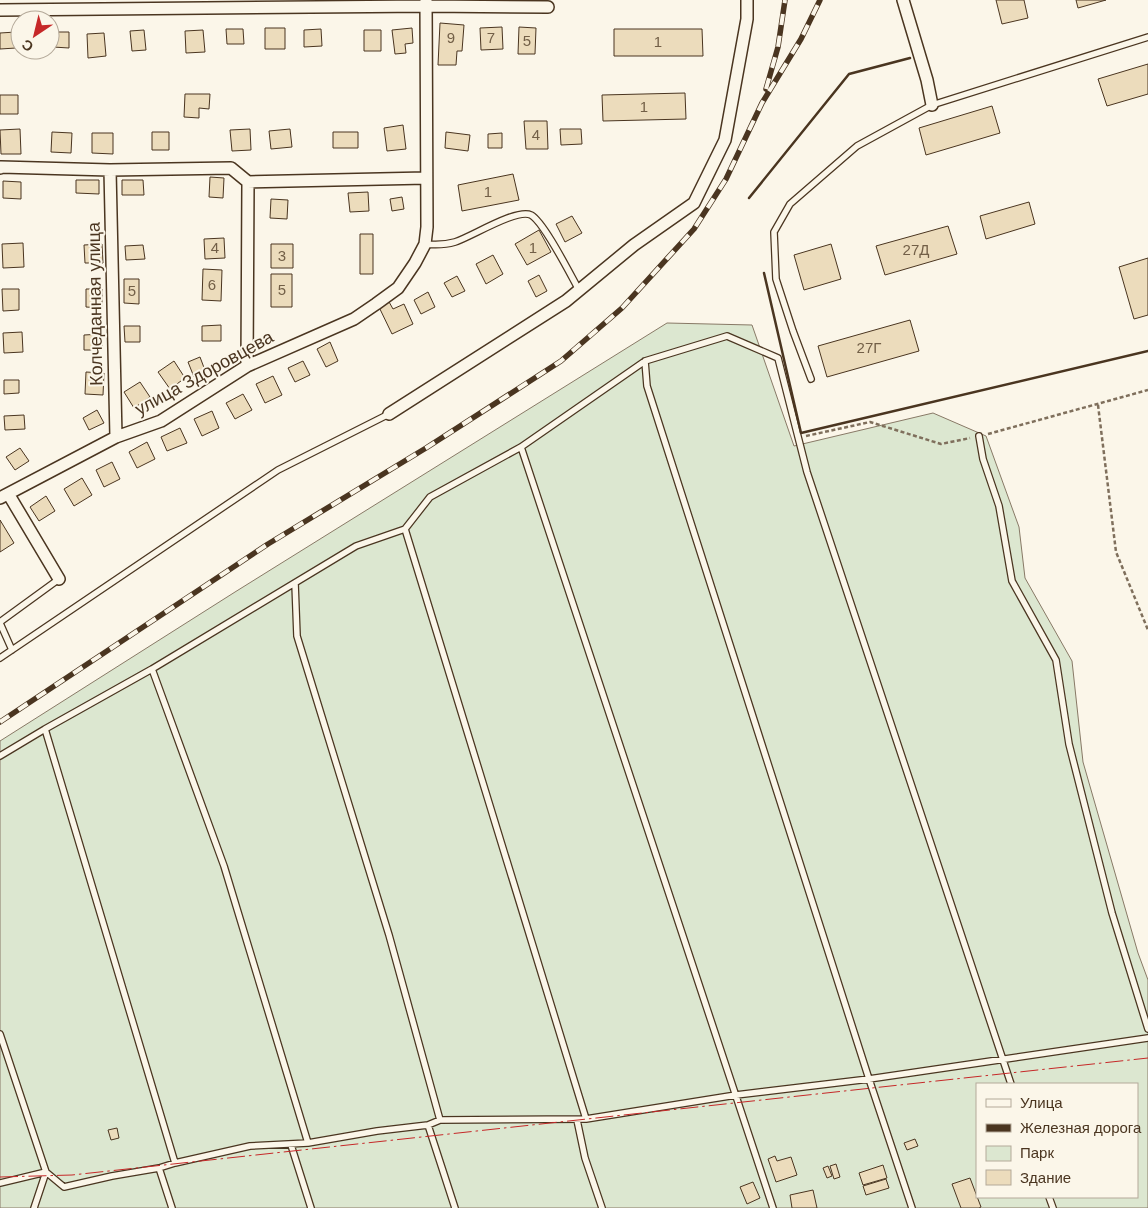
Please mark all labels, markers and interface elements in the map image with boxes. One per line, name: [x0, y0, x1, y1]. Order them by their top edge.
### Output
north arrow: [10, 10, 60, 60]
house number: 9: [447, 29, 455, 46]
house number: 7: [487, 29, 495, 46]
house number: 5: [523, 32, 531, 49]
house number: 1: [654, 33, 662, 50]
text: С: [19, 36, 36, 55]
house number: 1: [640, 98, 648, 115]
house number: 4: [532, 126, 540, 143]
house number: 1: [484, 183, 492, 200]
street label: Колчеданная улица: [84, 221, 106, 386]
house number: 4: [211, 239, 219, 256]
house number: 1: [529, 239, 537, 256]
house number: 27Д: [903, 241, 929, 258]
house number: 3: [278, 247, 286, 264]
house number: 6: [208, 276, 216, 293]
house number: 5: [278, 281, 286, 298]
house number: 5: [128, 282, 136, 299]
street label: улица Здоровцева: [131, 326, 277, 419]
house number: 27Г: [857, 339, 881, 356]
legend: [976, 1083, 1138, 1198]
text: Улица: [1020, 1094, 1063, 1111]
text: Железная дорога: [1020, 1119, 1142, 1136]
text: Парк: [1020, 1144, 1054, 1161]
text: Здание: [1020, 1169, 1071, 1186]

